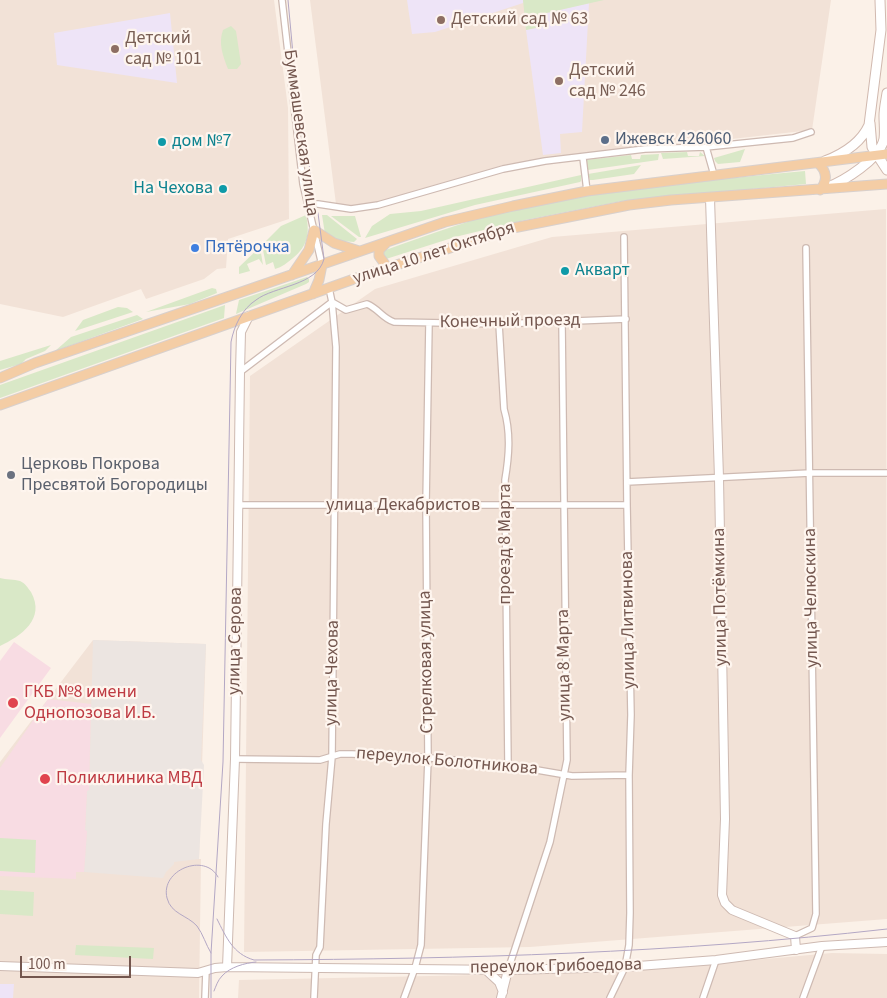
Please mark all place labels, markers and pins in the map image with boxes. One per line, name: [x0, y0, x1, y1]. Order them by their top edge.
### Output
place label: Детский сад № 63: [451, 9, 588, 31]
marker: Детский сад № 63: [435, 14, 447, 26]
place label: Детский сад № 101: [125, 28, 202, 70]
marker: Детский сад № 101: [109, 43, 121, 55]
place label: Детский сад № 246: [569, 60, 646, 102]
marker: Детский сад № 246: [553, 75, 565, 87]
place label: Ижевск 426060: [615, 129, 731, 151]
place label: дом №7: [172, 131, 231, 153]
marker: Ижевск 426060: [599, 134, 611, 146]
marker: дом №7: [156, 136, 168, 148]
place label: На Чехова: [133, 178, 213, 200]
marker: На Чехова: [217, 183, 229, 195]
place label: Пятёрочка: [205, 237, 290, 259]
marker: Пятёрочка: [189, 242, 201, 254]
place label: Акварт: [575, 260, 630, 282]
marker: Акварт: [559, 265, 571, 277]
place label: Церковь Покрова Пресвятой Богородицы: [21, 454, 208, 496]
marker: Церковь Покрова Пресвятой Богородицы: [5, 469, 17, 481]
place label: ГКБ №8 имени Однопозова И.Б.: [24, 682, 156, 724]
marker: ГКБ №8 имени Однопозова И.Б.: [6, 696, 20, 710]
place label: Поликлиника МВД: [56, 768, 203, 790]
marker: Поликлиника МВД: [38, 772, 52, 786]

